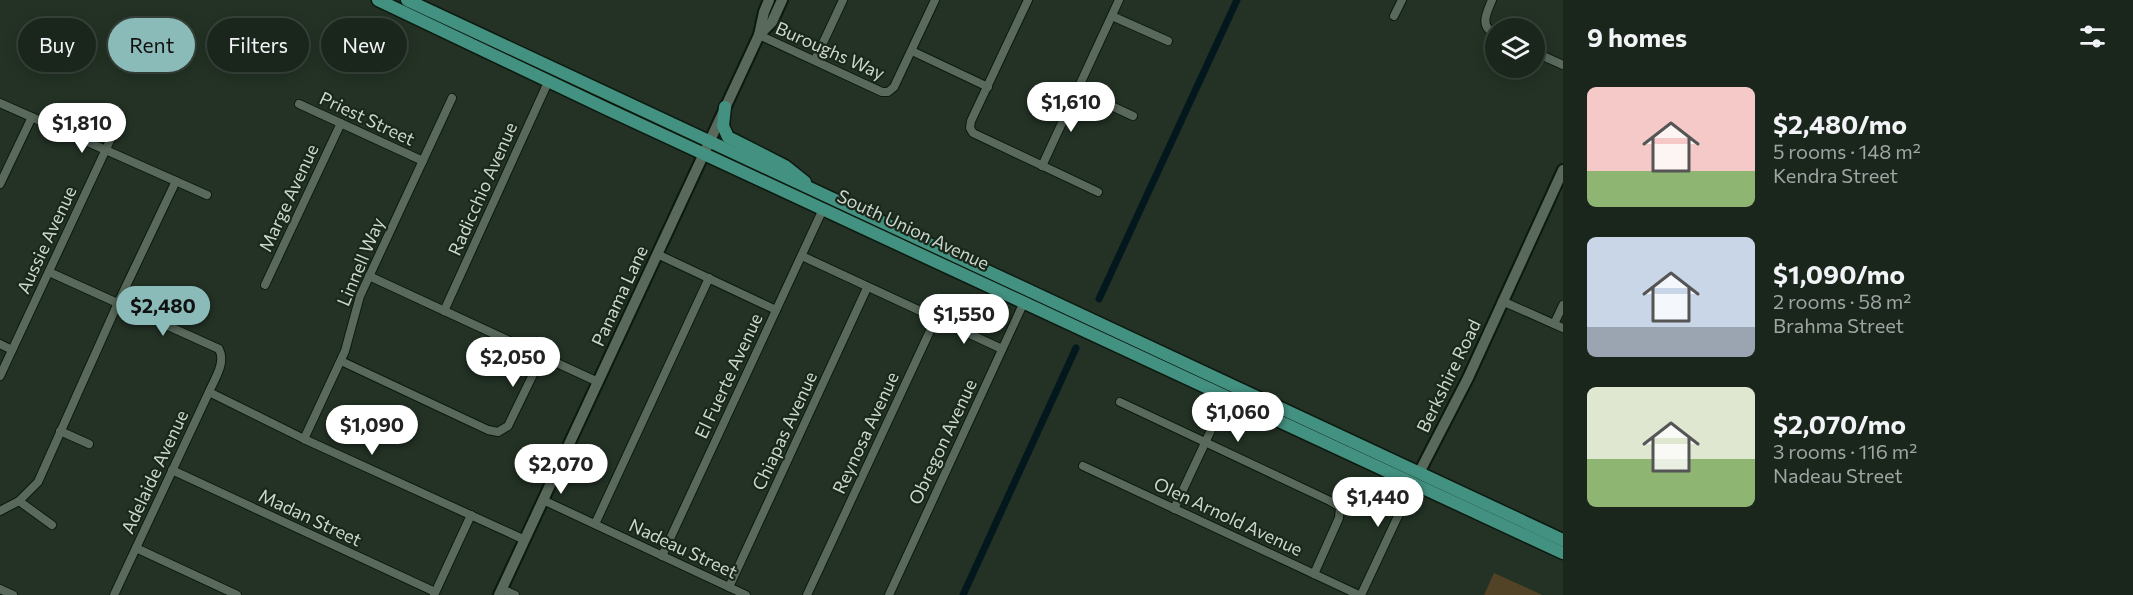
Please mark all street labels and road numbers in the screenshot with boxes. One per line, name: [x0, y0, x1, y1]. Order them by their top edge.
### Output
street label: Buroughs Way: [772, 16, 888, 84]
street label: Priest Street: [316, 86, 418, 150]
street label: Radicchio Avenue: [443, 119, 521, 259]
street label: Marge Avenue: [254, 140, 323, 255]
street label: Aussie Avenue: [12, 182, 81, 297]
street label: South Union Avenue: [834, 184, 993, 274]
street label: Linnell Way: [332, 214, 388, 309]
street label: Panama Lane: [586, 242, 652, 349]
street label: El Fuerte Avenue: [689, 309, 767, 442]
street label: Berkshire Road: [1411, 315, 1485, 436]
street label: Chiapas Avenue: [747, 368, 821, 493]
street label: Reynosa Avenue: [827, 368, 903, 497]
street label: Obregon Avenue: [903, 375, 981, 508]
street label: Adelaide Avenue: [116, 406, 192, 537]
street label: Olen Arnold Avenue: [1151, 472, 1306, 560]
street label: Madan Street: [256, 484, 365, 551]
street label: Nadeau Street: [626, 513, 741, 583]

